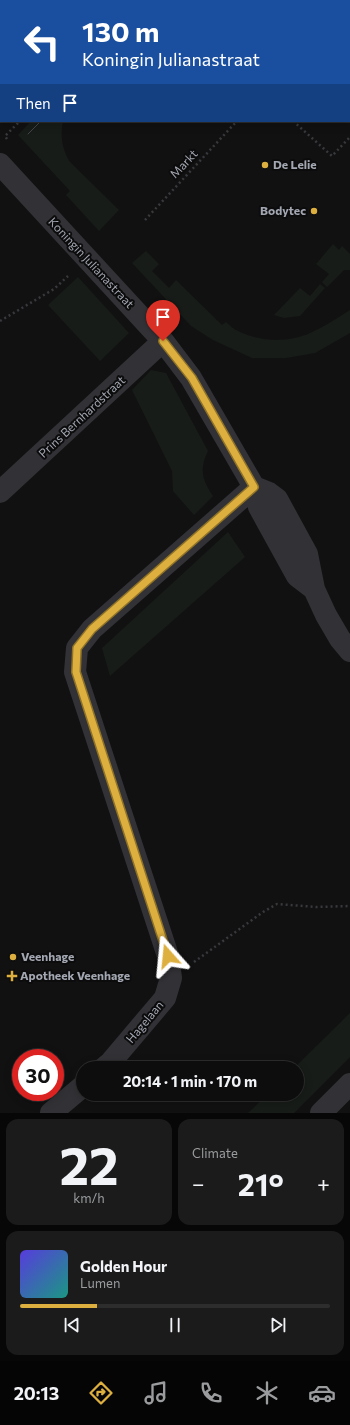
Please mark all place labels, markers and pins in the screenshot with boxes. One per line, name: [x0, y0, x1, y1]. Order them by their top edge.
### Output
place label: De Lelie: [273, 157, 317, 171]
marker: De Lelie: [260, 160, 270, 170]
place label: Bodytec: [260, 203, 306, 217]
marker: Bodytec: [309, 206, 319, 216]
pin: [146, 300, 180, 341]
place label: Veenhage: [21, 949, 74, 963]
marker: Veenhage: [8, 952, 18, 962]
place label: Apotheek Veenhage: [20, 968, 130, 982]
marker: Apotheek Veenhage: [7, 971, 17, 981]

